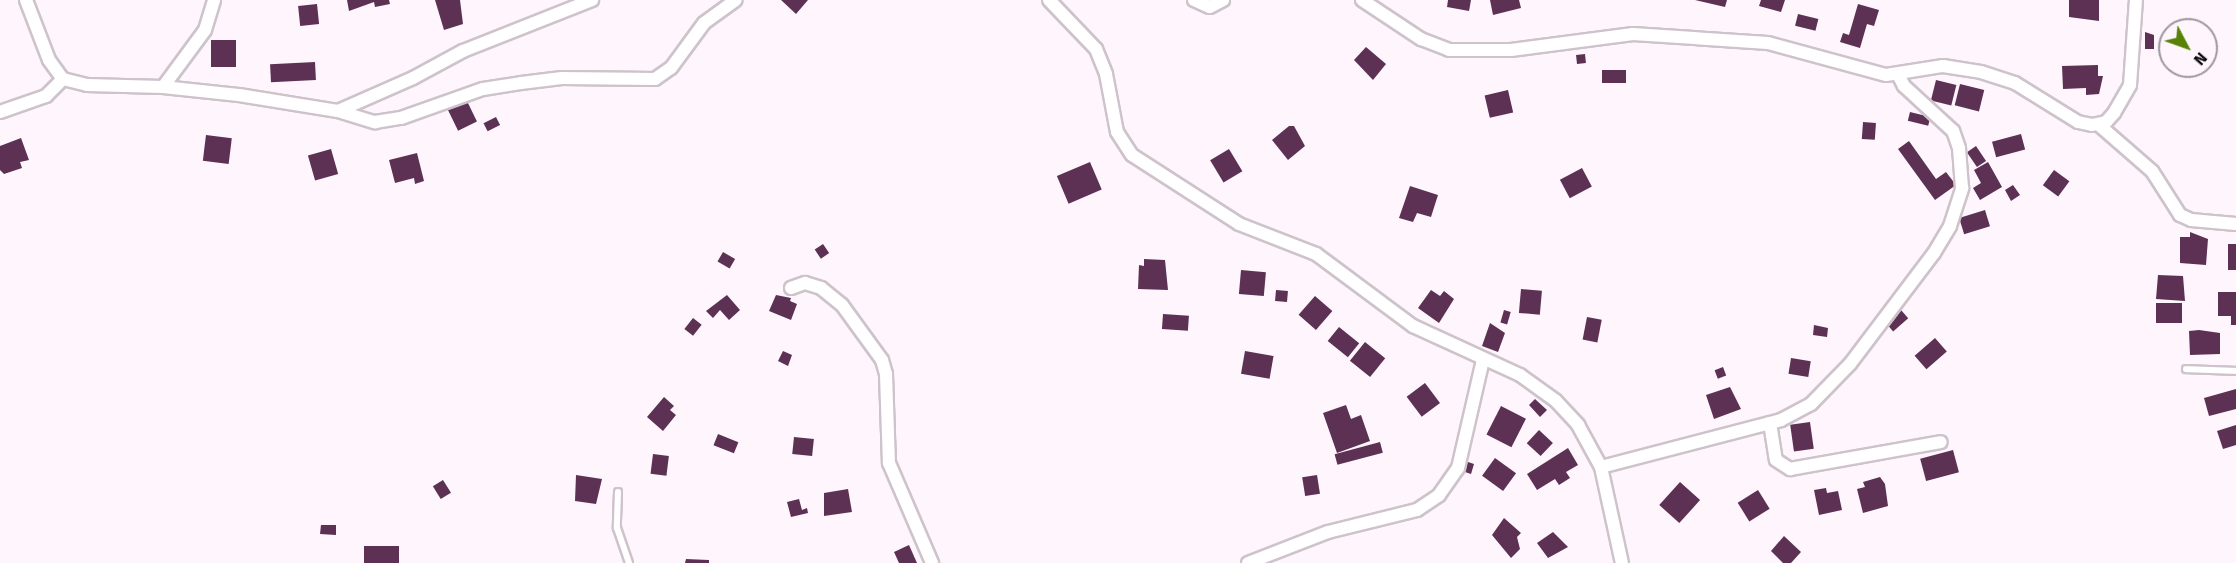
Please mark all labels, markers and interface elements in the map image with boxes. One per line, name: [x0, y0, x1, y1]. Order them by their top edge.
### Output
north arrow: [2158, 18, 2218, 78]
text: N: [2190, 49, 2211, 69]

